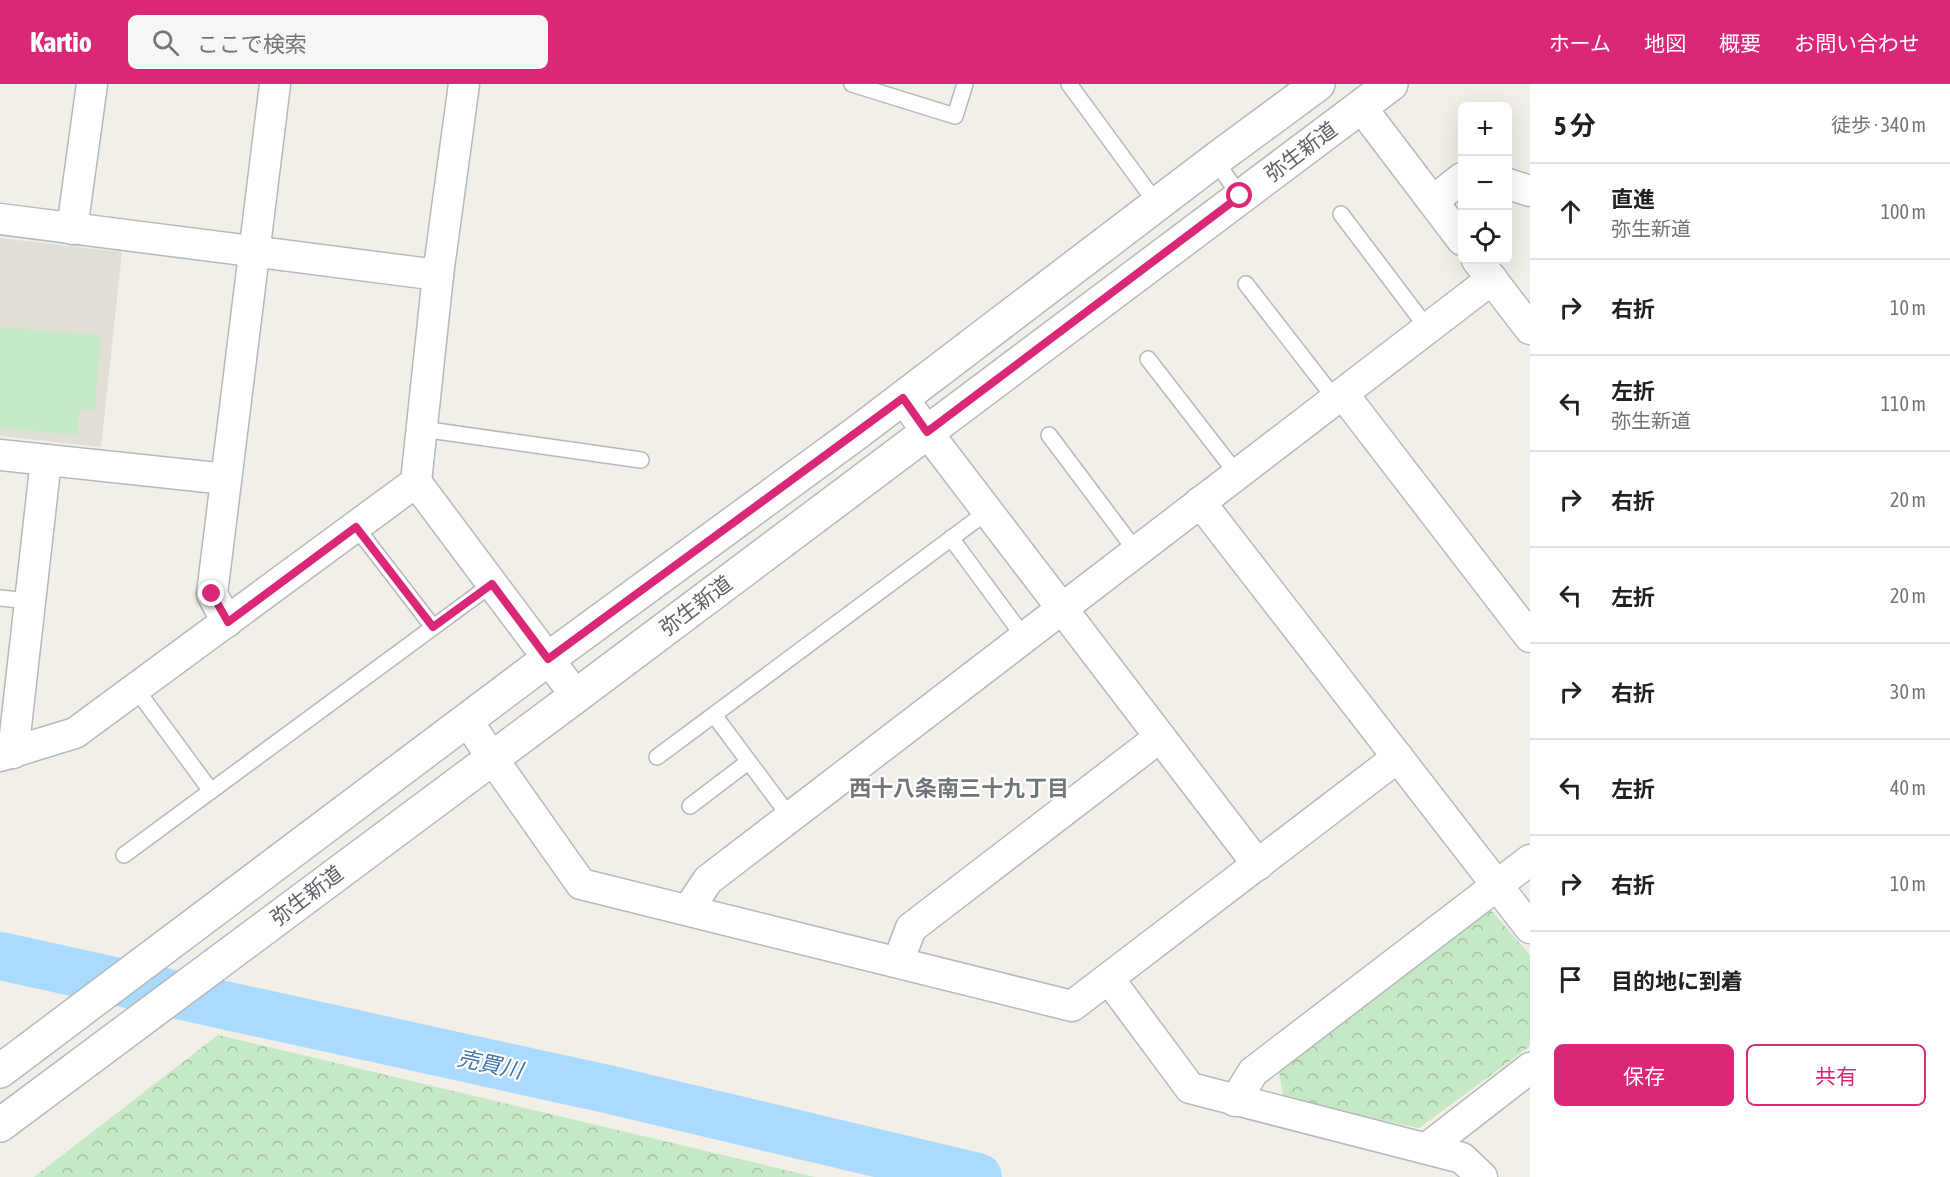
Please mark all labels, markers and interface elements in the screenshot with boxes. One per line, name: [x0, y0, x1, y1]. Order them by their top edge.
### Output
search box: [128, 15, 548, 69]
text: Kartio: [30, 26, 92, 58]
icon: search: [149, 26, 182, 59]
text: ここで検索: [197, 31, 307, 57]
text: ホーム: [1549, 31, 1611, 55]
text: 地図: [1644, 31, 1686, 55]
text: 概要: [1719, 31, 1761, 55]
text: お問い合わせ: [1794, 31, 1920, 55]
map controls: [1458, 102, 1512, 264]
button: +: [1458, 102, 1512, 156]
text: 5 分: [1554, 111, 1596, 141]
text: 徒歩 · 340 m: [1831, 113, 1926, 136]
street label: 弥生新道: [1260, 116, 1341, 186]
button: −: [1458, 156, 1512, 210]
route start: [1226, 182, 1252, 208]
text: 直進: [1611, 186, 1655, 212]
icon: ahead: [1554, 195, 1587, 228]
text: 100 m: [1881, 200, 1926, 223]
button: locate: [1458, 210, 1512, 264]
text: 弥生新道: [1611, 217, 1691, 240]
icon: right: [1554, 291, 1587, 324]
text: 右折: [1611, 296, 1655, 322]
text: 10 m: [1890, 296, 1926, 319]
text: 左折: [1611, 378, 1655, 404]
icon: left: [1554, 387, 1587, 420]
text: 110 m: [1881, 392, 1926, 415]
text: 弥生新道: [1611, 409, 1691, 432]
icon: right: [1554, 483, 1587, 516]
text: 右折: [1611, 488, 1655, 514]
text: 20 m: [1890, 488, 1926, 511]
street label: 弥生新道: [655, 570, 736, 640]
icon: left: [1554, 579, 1587, 612]
route end: [198, 580, 224, 606]
text: 左折: [1611, 584, 1655, 610]
text: 20 m: [1890, 584, 1926, 607]
icon: right: [1554, 675, 1587, 708]
text: 右折: [1611, 680, 1655, 706]
text: 30 m: [1890, 680, 1926, 703]
icon: left: [1554, 771, 1587, 804]
district label: 西十八条南三十九丁目: [849, 775, 1069, 801]
text: 左折: [1611, 776, 1655, 802]
text: 40 m: [1890, 776, 1926, 799]
street label: 弥生新道: [266, 860, 347, 930]
icon: right: [1554, 867, 1587, 900]
text: 右折: [1611, 872, 1655, 898]
text: 10 m: [1890, 872, 1926, 895]
icon: arrive: [1554, 963, 1587, 996]
text: 目的地に到着: [1611, 968, 1743, 994]
water label: 売買川: [455, 1044, 527, 1084]
button: 保存: [1554, 1044, 1734, 1106]
button: 共有: [1746, 1044, 1926, 1106]

